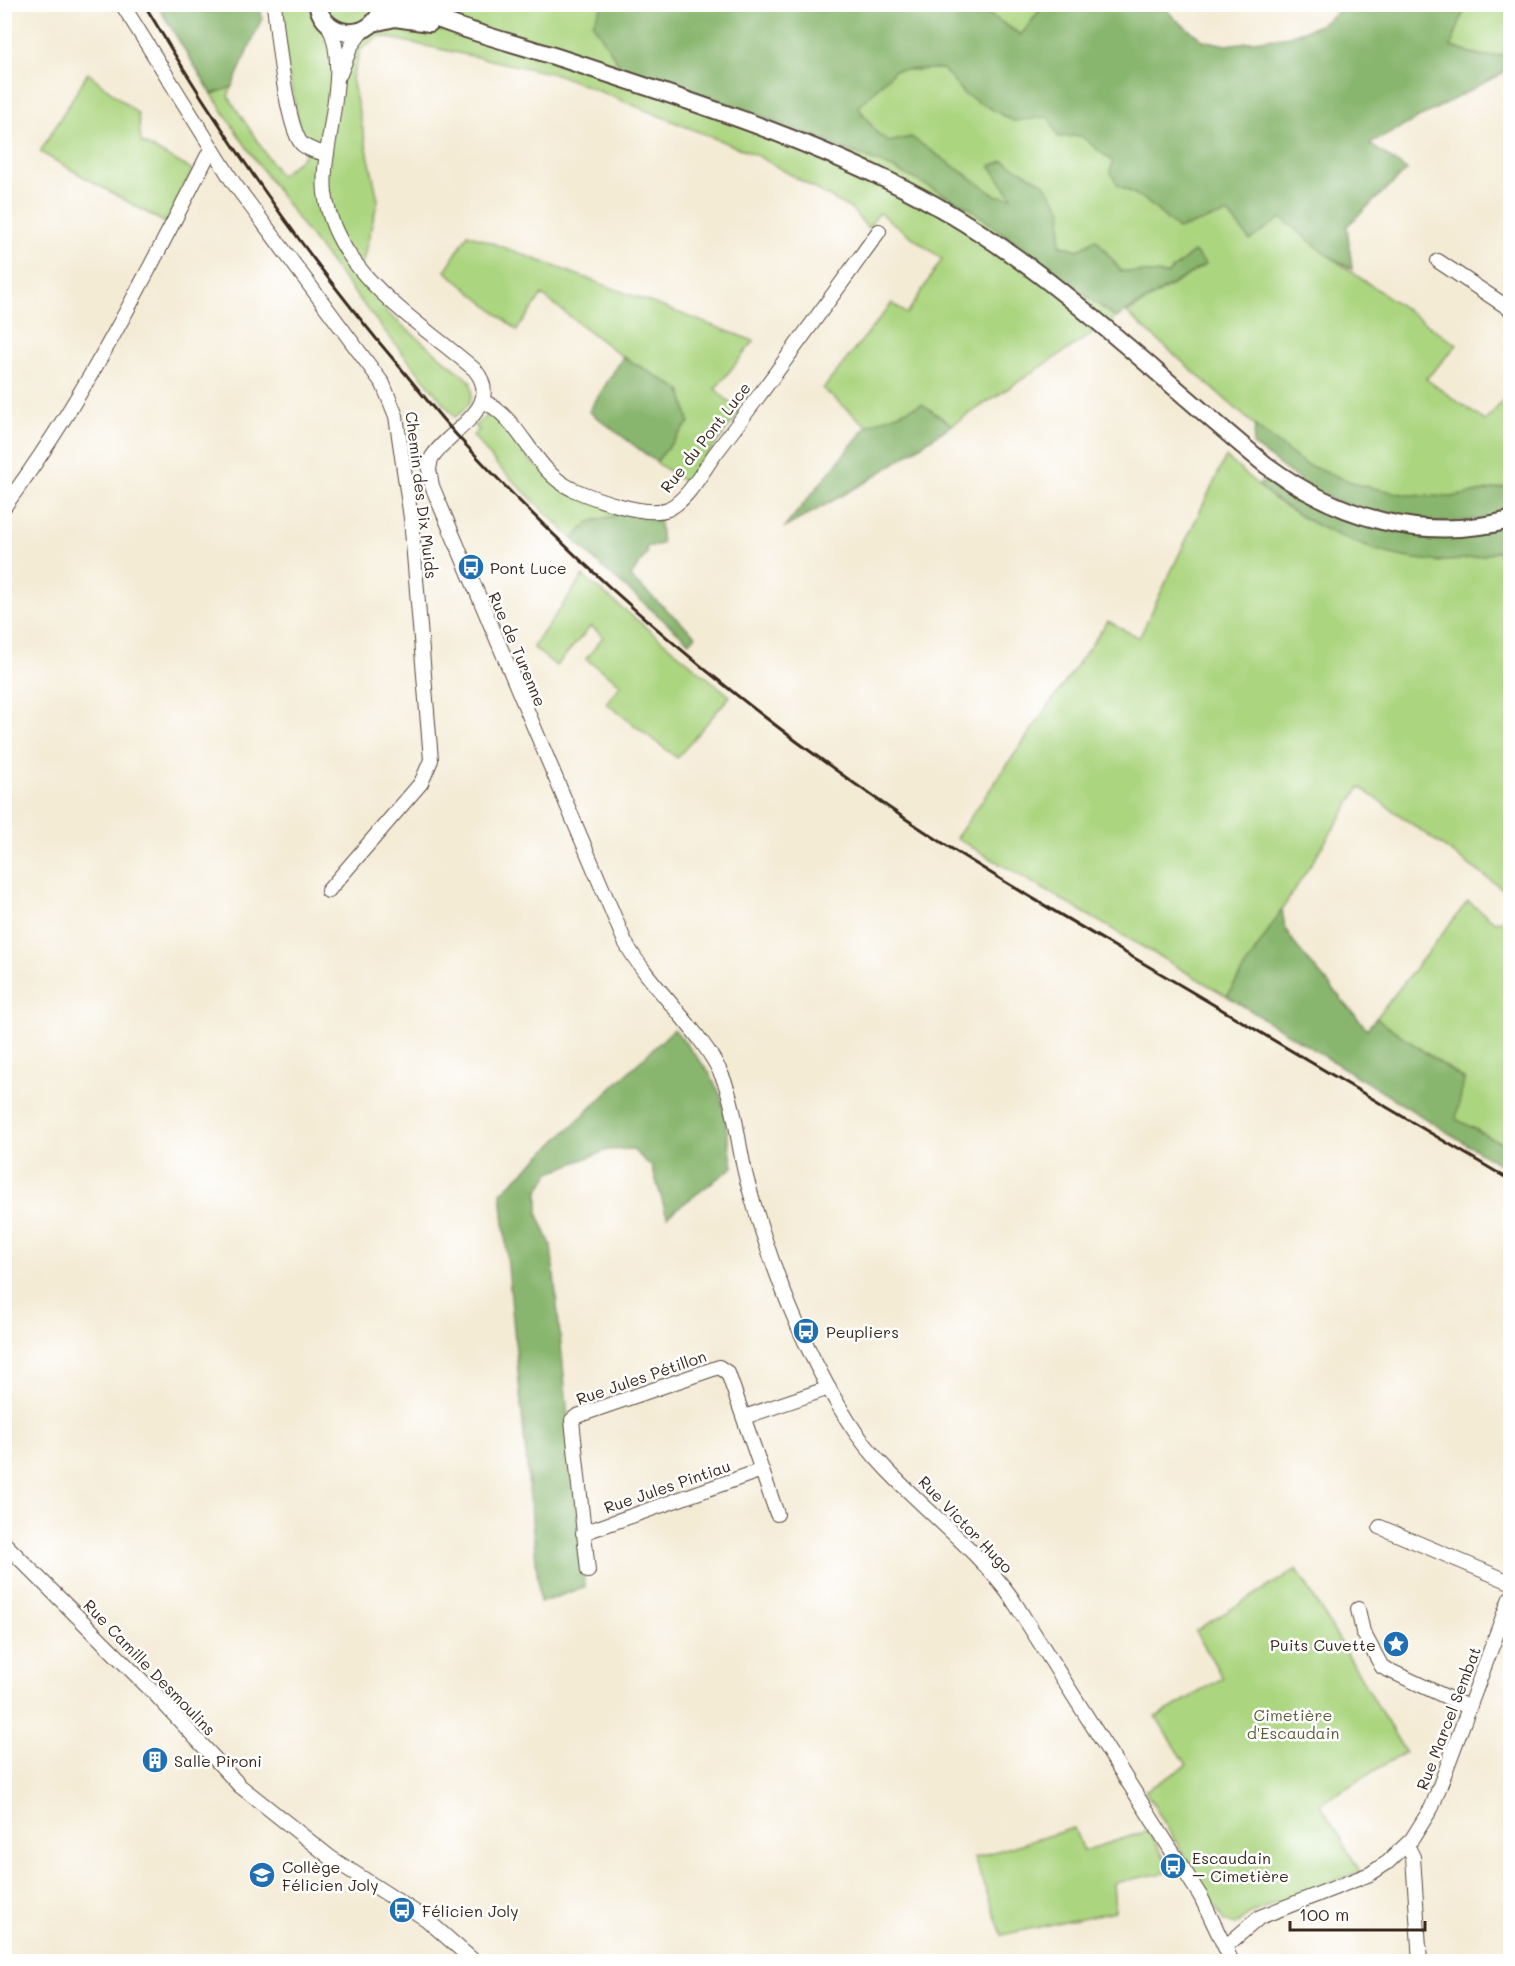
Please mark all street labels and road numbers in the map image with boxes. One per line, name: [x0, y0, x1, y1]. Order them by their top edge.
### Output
street label: Rue du Pont Luce: [655, 377, 755, 497]
street label: Chemin des Dix Muids: [401, 410, 443, 580]
street label: Rue de Turenne: [484, 589, 552, 709]
street label: Rue Jules Pétillon: [573, 1345, 709, 1409]
street label: Rue Jules Pintiau: [601, 1454, 733, 1518]
street label: Rue Victor Hugo: [914, 1471, 1018, 1577]
street label: Rue Camille Desmoulins: [79, 1594, 221, 1740]
street label: Rue Marcel Sembat: [1411, 1643, 1485, 1793]

